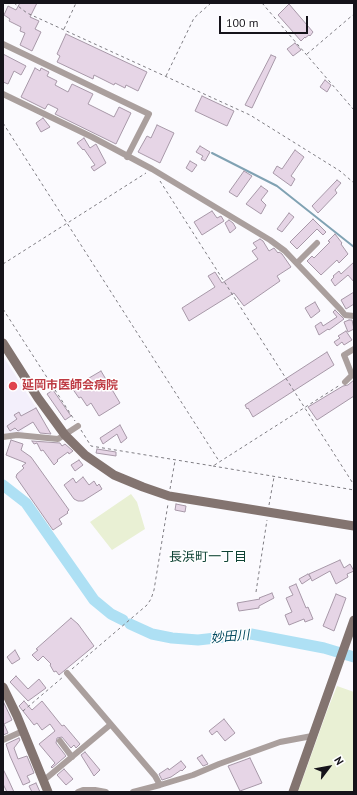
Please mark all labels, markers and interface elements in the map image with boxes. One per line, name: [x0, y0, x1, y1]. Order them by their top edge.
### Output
scale bar: [221, 8, 310, 34]
text: 100 m: [226, 15, 259, 30]
place label: 延岡市医師会病院: [22, 379, 118, 393]
marker: 延岡市医師会病院: [7, 380, 19, 392]
district label: 長浜町一丁目: [169, 549, 247, 565]
water label: 妙田川: [210, 628, 250, 646]
north arrow: [309, 747, 349, 787]
text: N: [331, 754, 347, 767]

